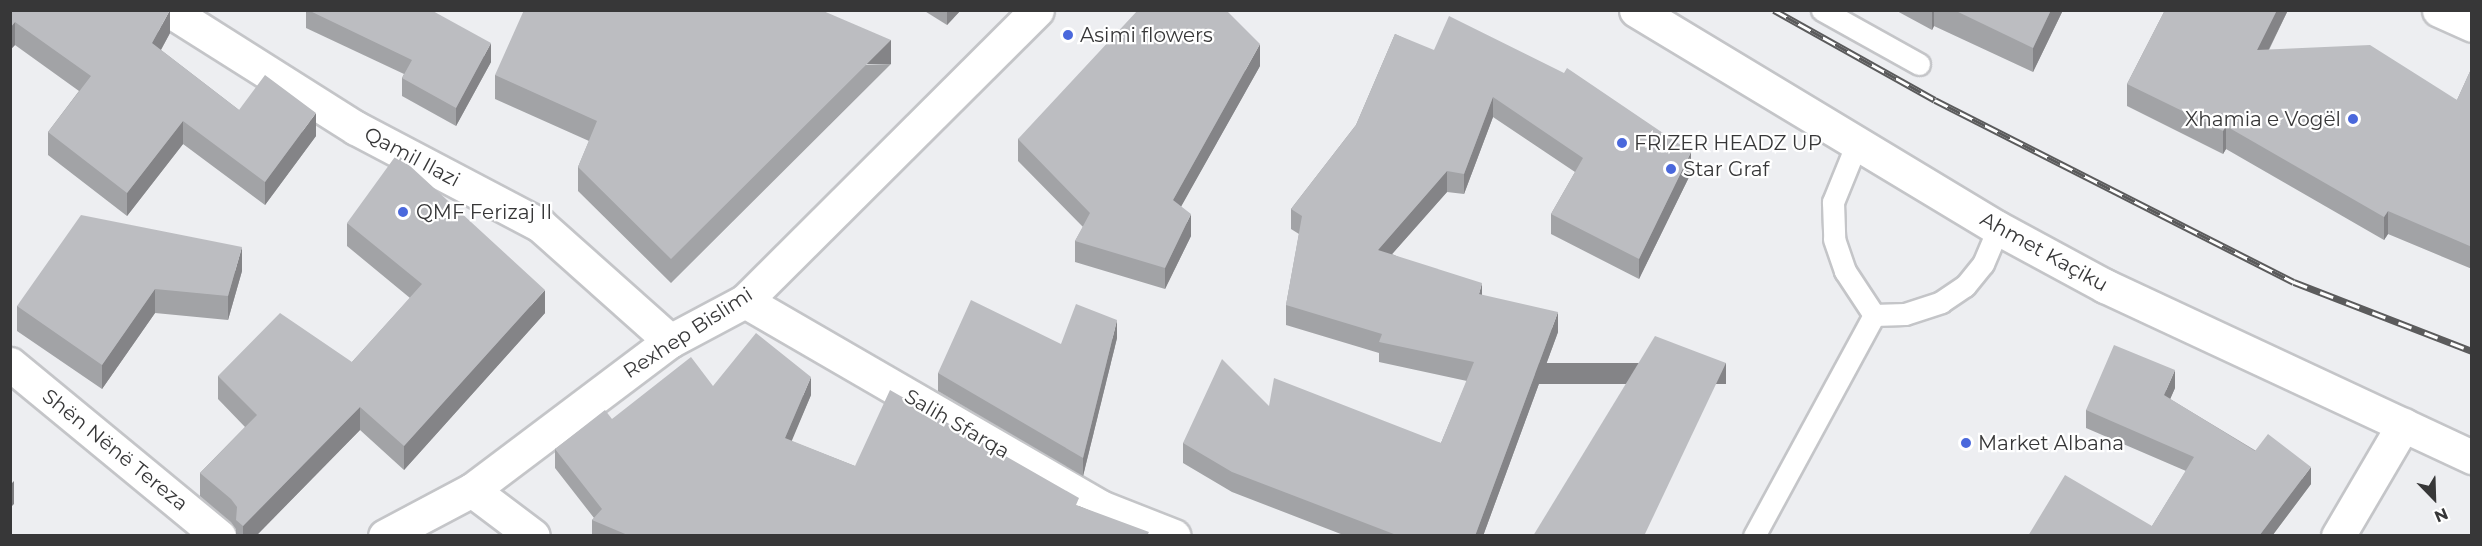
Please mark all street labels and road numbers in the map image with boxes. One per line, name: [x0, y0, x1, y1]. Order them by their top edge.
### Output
street label: Qamil Ilazi: [360, 122, 464, 192]
street label: Ahmet Kaçiku: [1976, 207, 2112, 297]
street label: Rexhep Bislimi: [619, 282, 757, 384]
street label: Shën Nënë Tereza: [37, 384, 193, 516]
street label: Salih Sfarqa: [900, 384, 1014, 464]

